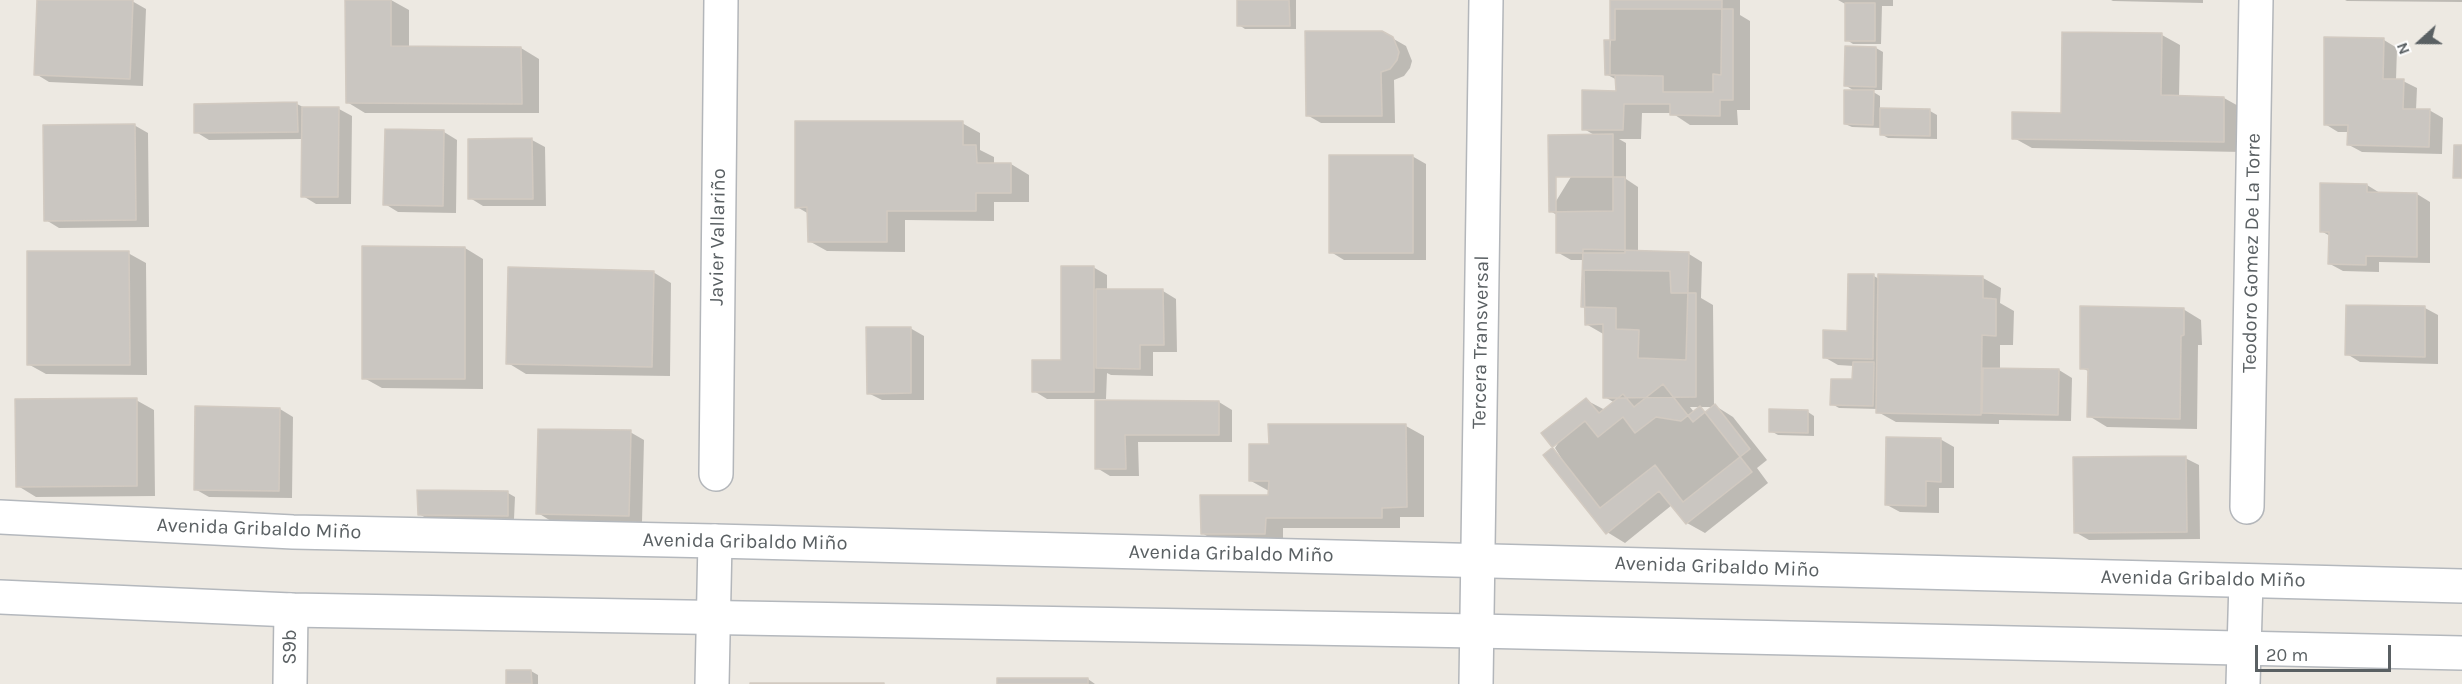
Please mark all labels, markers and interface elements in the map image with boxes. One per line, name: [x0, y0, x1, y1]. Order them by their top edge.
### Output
north arrow: [2390, 12, 2450, 72]
text: N: [2392, 40, 2414, 57]
street label: Teodoro Gomez De La Torre: [2238, 133, 2266, 373]
street label: Javier Vallariño: [705, 168, 731, 306]
street label: Tercera Transversal: [1467, 255, 1495, 429]
street label: Avenida Gribaldo Miño: [156, 513, 362, 545]
street label: Avenida Gribaldo Miño: [642, 528, 848, 556]
street label: Avenida Gribaldo Miño: [1128, 540, 1334, 568]
street label: Avenida Gribaldo Miño: [1614, 551, 1820, 583]
street label: Avenida Gribaldo Miño: [2100, 565, 2306, 593]
street label: S9b: [278, 629, 302, 665]
scale bar: [2258, 633, 2394, 671]
text: 20 m: [2266, 644, 2308, 666]

